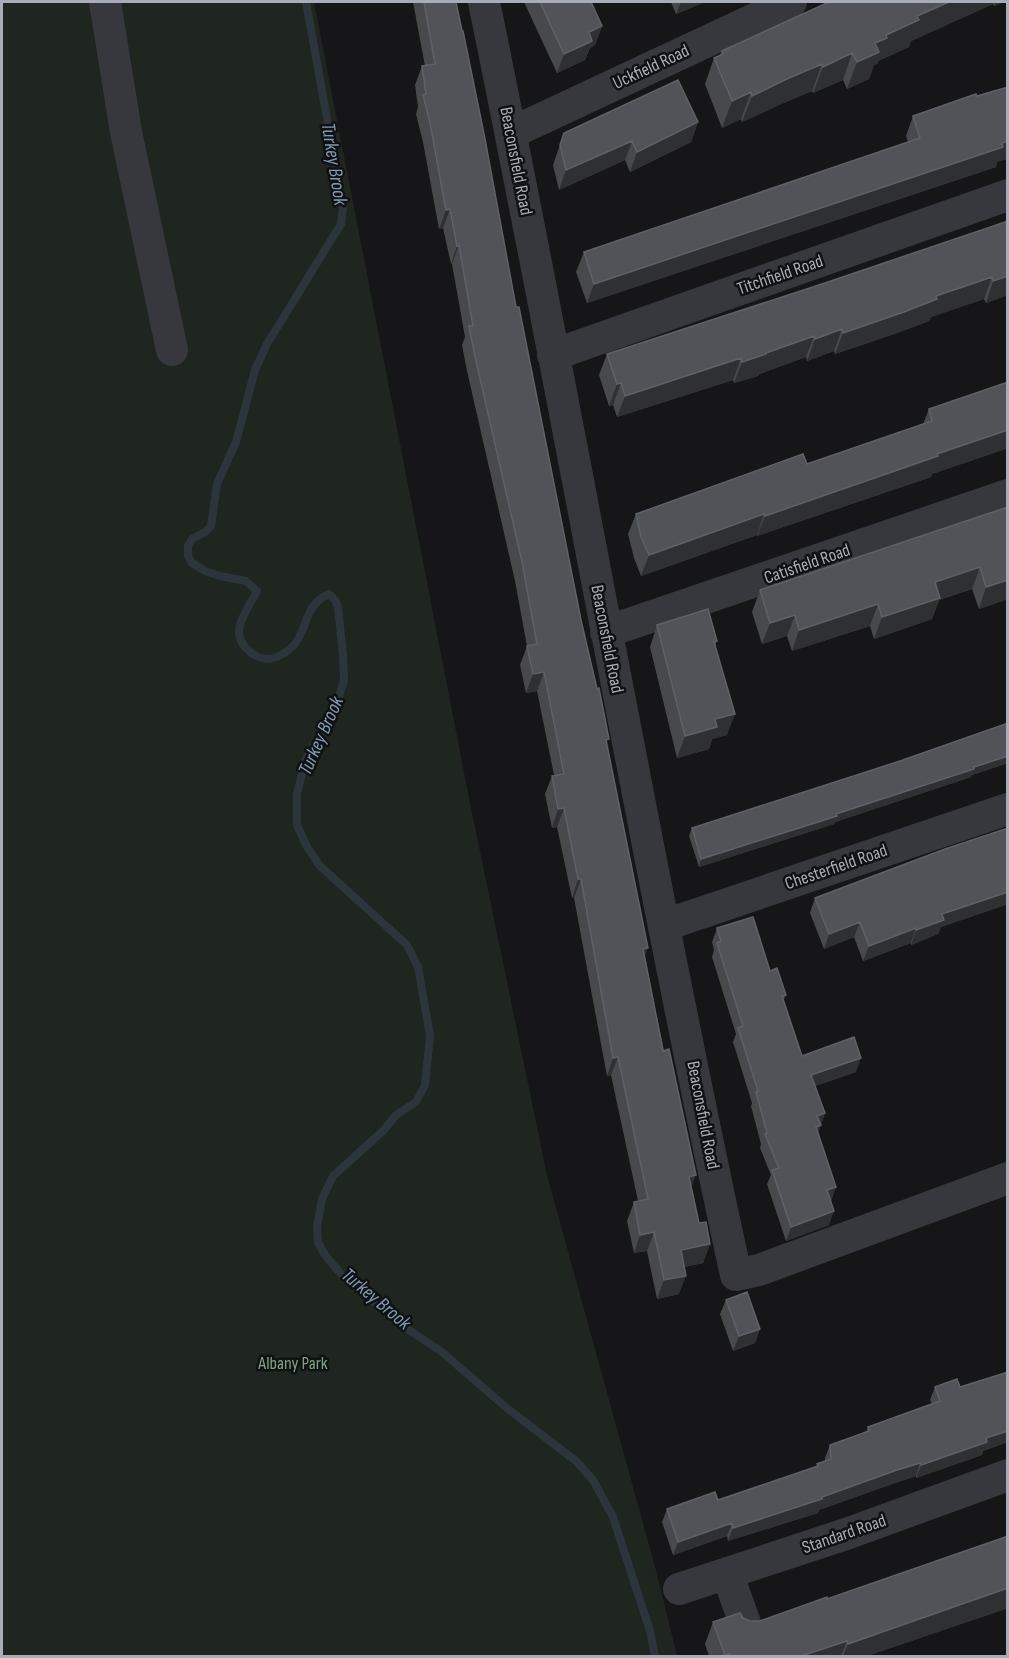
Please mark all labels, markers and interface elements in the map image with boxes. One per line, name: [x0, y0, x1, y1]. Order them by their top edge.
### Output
street label: Uckfield Road: [609, 40, 693, 94]
street label: Beaconsfield Road: [495, 105, 537, 217]
water label: Turkey Brook: [316, 121, 352, 208]
street label: Titchfield Road: [734, 250, 826, 300]
street label: Catisfield Road: [761, 540, 853, 588]
street label: Beaconsfield Road: [586, 583, 628, 695]
water label: Turkey Brook: [293, 692, 349, 779]
street label: Chesterfield Road: [782, 840, 890, 894]
street label: Beaconsfield Road: [682, 1059, 724, 1171]
water label: Turkey Brook: [336, 1263, 416, 1335]
park label: Albany Park: [257, 1353, 328, 1374]
street label: Standard Road: [799, 1510, 889, 1558]

